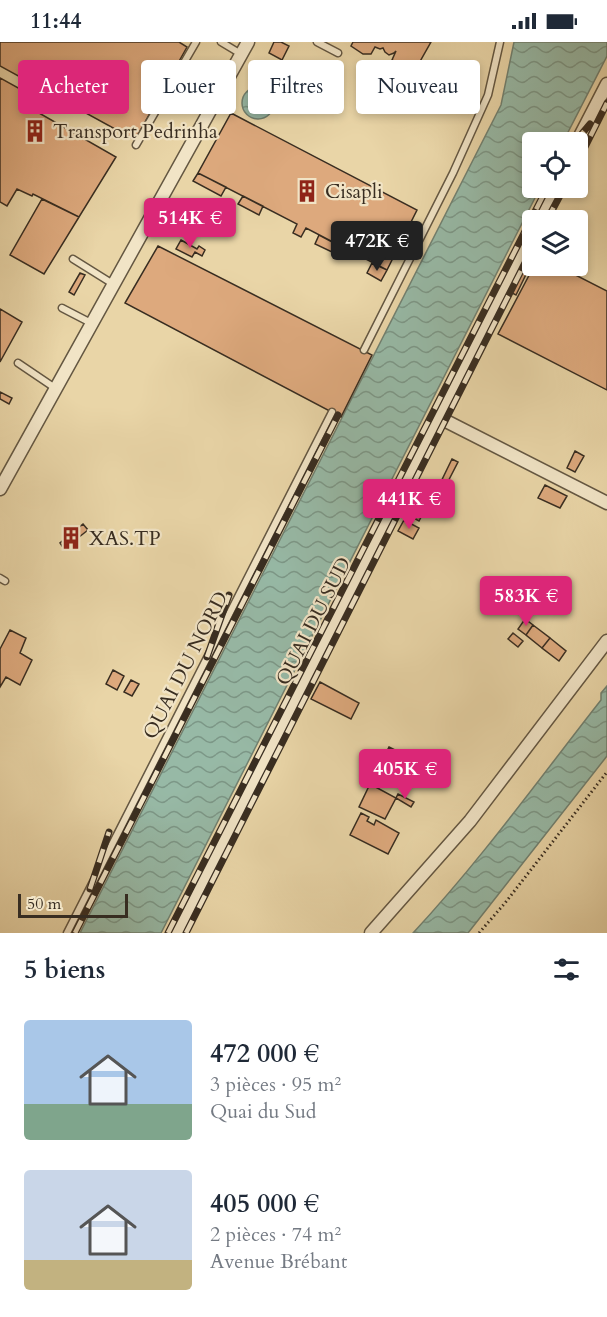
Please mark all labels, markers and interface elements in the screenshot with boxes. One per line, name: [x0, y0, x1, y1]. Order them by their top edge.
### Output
text: 11:44: [30, 6, 81, 36]
chip: Acheter: [18, 60, 129, 114]
chip: Louer: [141, 60, 236, 114]
chip: Filtres: [248, 60, 344, 114]
chip: Nouveau: [356, 60, 480, 114]
building icon: Transport Pedrinha: [22, 118, 48, 144]
place label: Transport Pedrinha: [53, 118, 218, 145]
map controls: [522, 132, 588, 276]
button: locate: [522, 132, 588, 198]
building icon: Cisapli: [294, 178, 320, 204]
place label: Cisapli: [325, 178, 383, 205]
pin: 514K €: [141, 198, 239, 249]
text: 514K €: [158, 204, 222, 231]
button: layers: [522, 210, 588, 276]
pin: 472K €: [328, 221, 426, 272]
text: 472K €: [345, 227, 409, 254]
pin: 441K €: [360, 479, 458, 530]
text: 441K €: [377, 485, 441, 512]
building icon: XAS.TP: [58, 525, 84, 551]
place label: XAS.TP: [89, 525, 161, 552]
street label: QUAI DU SUD: [270, 552, 357, 690]
pin: 583K €: [477, 576, 575, 627]
text: 583K €: [494, 582, 558, 609]
street label: QUAI DU NORD: [137, 587, 234, 744]
pin: 405K €: [356, 749, 454, 800]
text: 405K €: [373, 755, 437, 782]
scale bar: [18, 891, 128, 918]
text: 50 m: [27, 893, 61, 915]
text: 5 biens: [24, 952, 105, 987]
icon: filters: [550, 953, 583, 986]
text: 472 000 €: [210, 1036, 319, 1071]
icon: home: [72, 1044, 144, 1116]
text: 3 pièces · 95 m²: [210, 1071, 341, 1098]
text: Quai du Sud: [210, 1098, 317, 1125]
text: 405 000 €: [210, 1186, 319, 1221]
icon: home: [72, 1194, 144, 1266]
text: 2 pièces · 74 m²: [210, 1221, 341, 1248]
text: Avenue Brébant: [210, 1248, 347, 1275]

